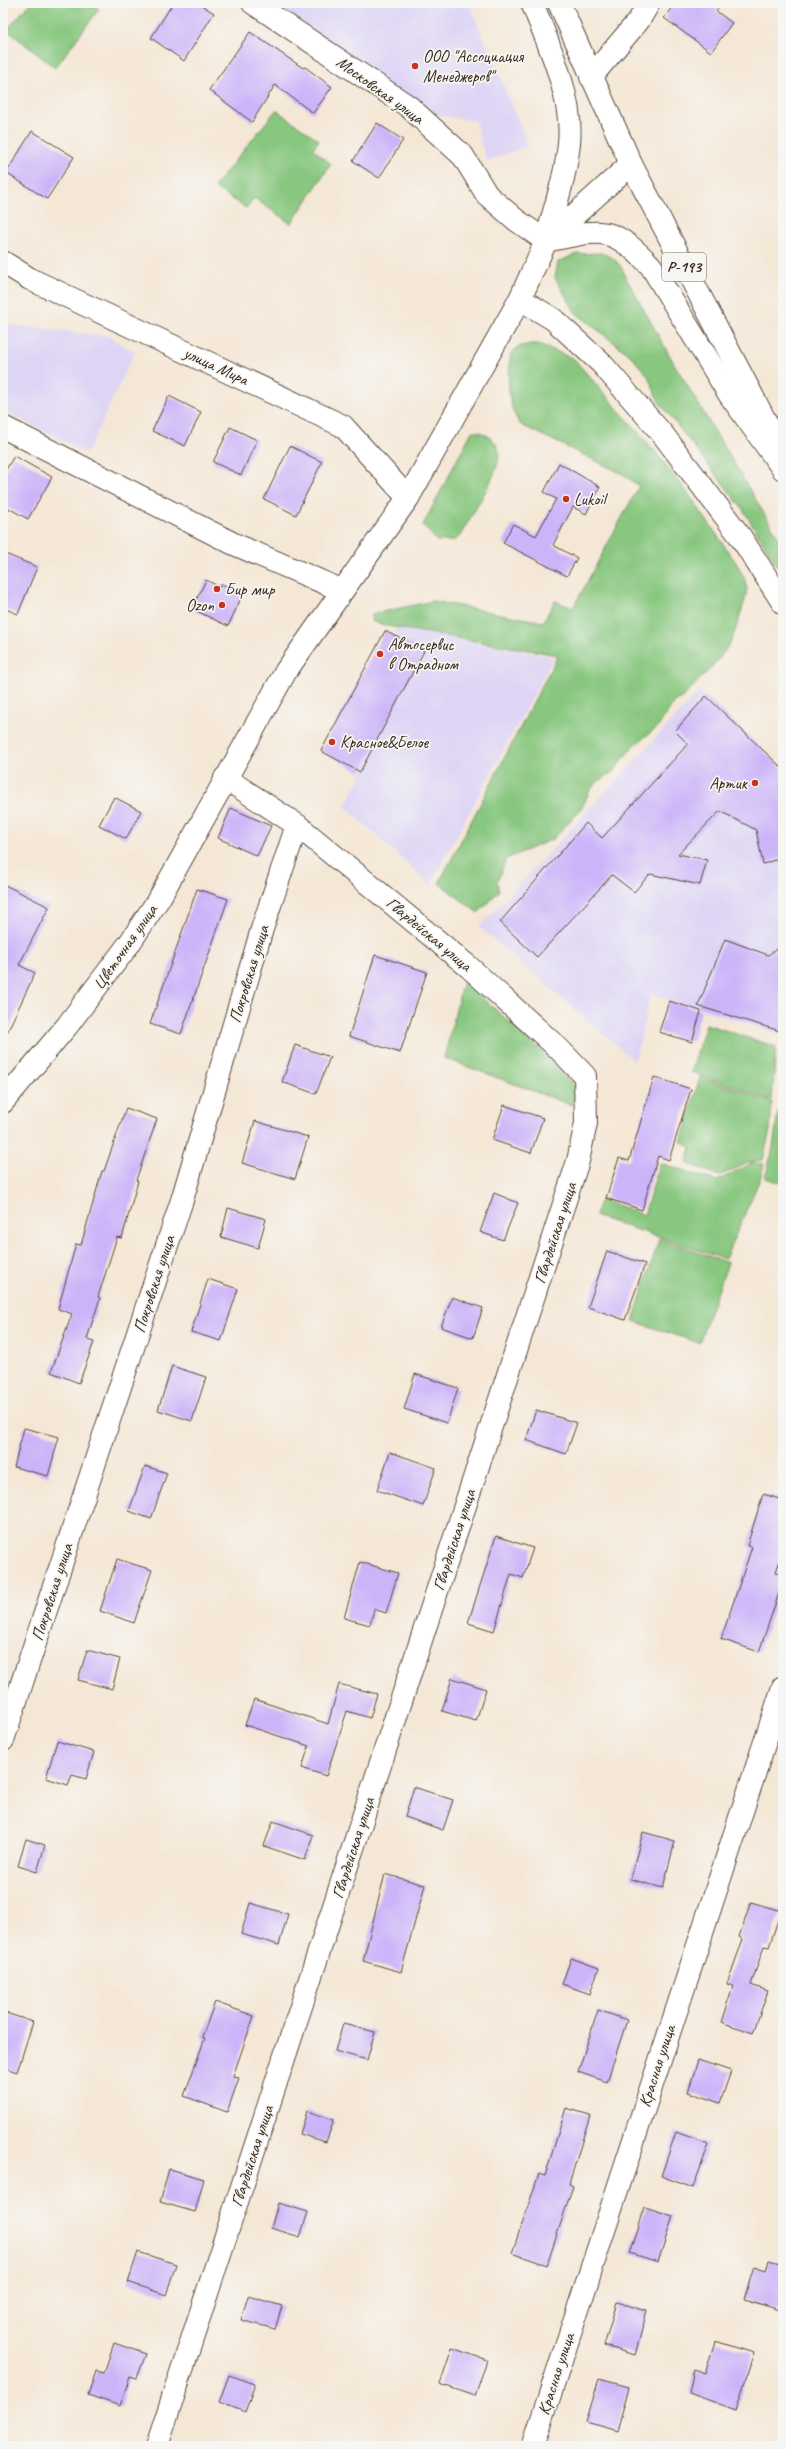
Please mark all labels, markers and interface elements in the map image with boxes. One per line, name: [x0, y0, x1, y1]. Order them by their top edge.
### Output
place label: ООО "Ассоциация Менеджеров": [423, 46, 525, 87]
street label: Московская улица: [332, 51, 429, 130]
marker: ООО "Ассоциация Менеджеров": [410, 61, 420, 71]
road number: Р-193: [662, 253, 706, 281]
street label: улица Мира: [180, 342, 252, 390]
place label: Lukoil: [574, 489, 608, 510]
marker: Lukoil: [561, 494, 571, 504]
place label: Бир мир: [225, 579, 276, 600]
marker: Бир мир: [212, 584, 222, 594]
place label: Ozon: [186, 595, 214, 616]
marker: Ozon: [217, 600, 227, 610]
place label: Автосервис в Отрадном: [388, 634, 459, 675]
marker: Автосервис в Отрадном: [375, 649, 385, 659]
place label: Красное&Белое: [340, 732, 429, 753]
marker: Красное&Белое: [327, 737, 337, 747]
place label: Артик: [709, 773, 749, 794]
marker: Артик: [750, 778, 760, 788]
street label: Гвардейская улица: [382, 892, 477, 977]
street label: Цветочная улица: [88, 899, 163, 994]
street label: Покровская улица: [224, 921, 274, 1025]
street label: Гвардейская улица: [529, 1179, 582, 1286]
street label: Покровская улица: [128, 1231, 180, 1335]
street label: Гвардейская улица: [428, 1486, 481, 1593]
street label: Покровская улица: [26, 1539, 78, 1643]
street label: Гвардейская улица: [327, 1794, 380, 1901]
street label: Красная улица: [634, 2020, 681, 2110]
street label: Гвардейская улица: [226, 2102, 279, 2209]
street label: Красная улица: [533, 2328, 580, 2418]

